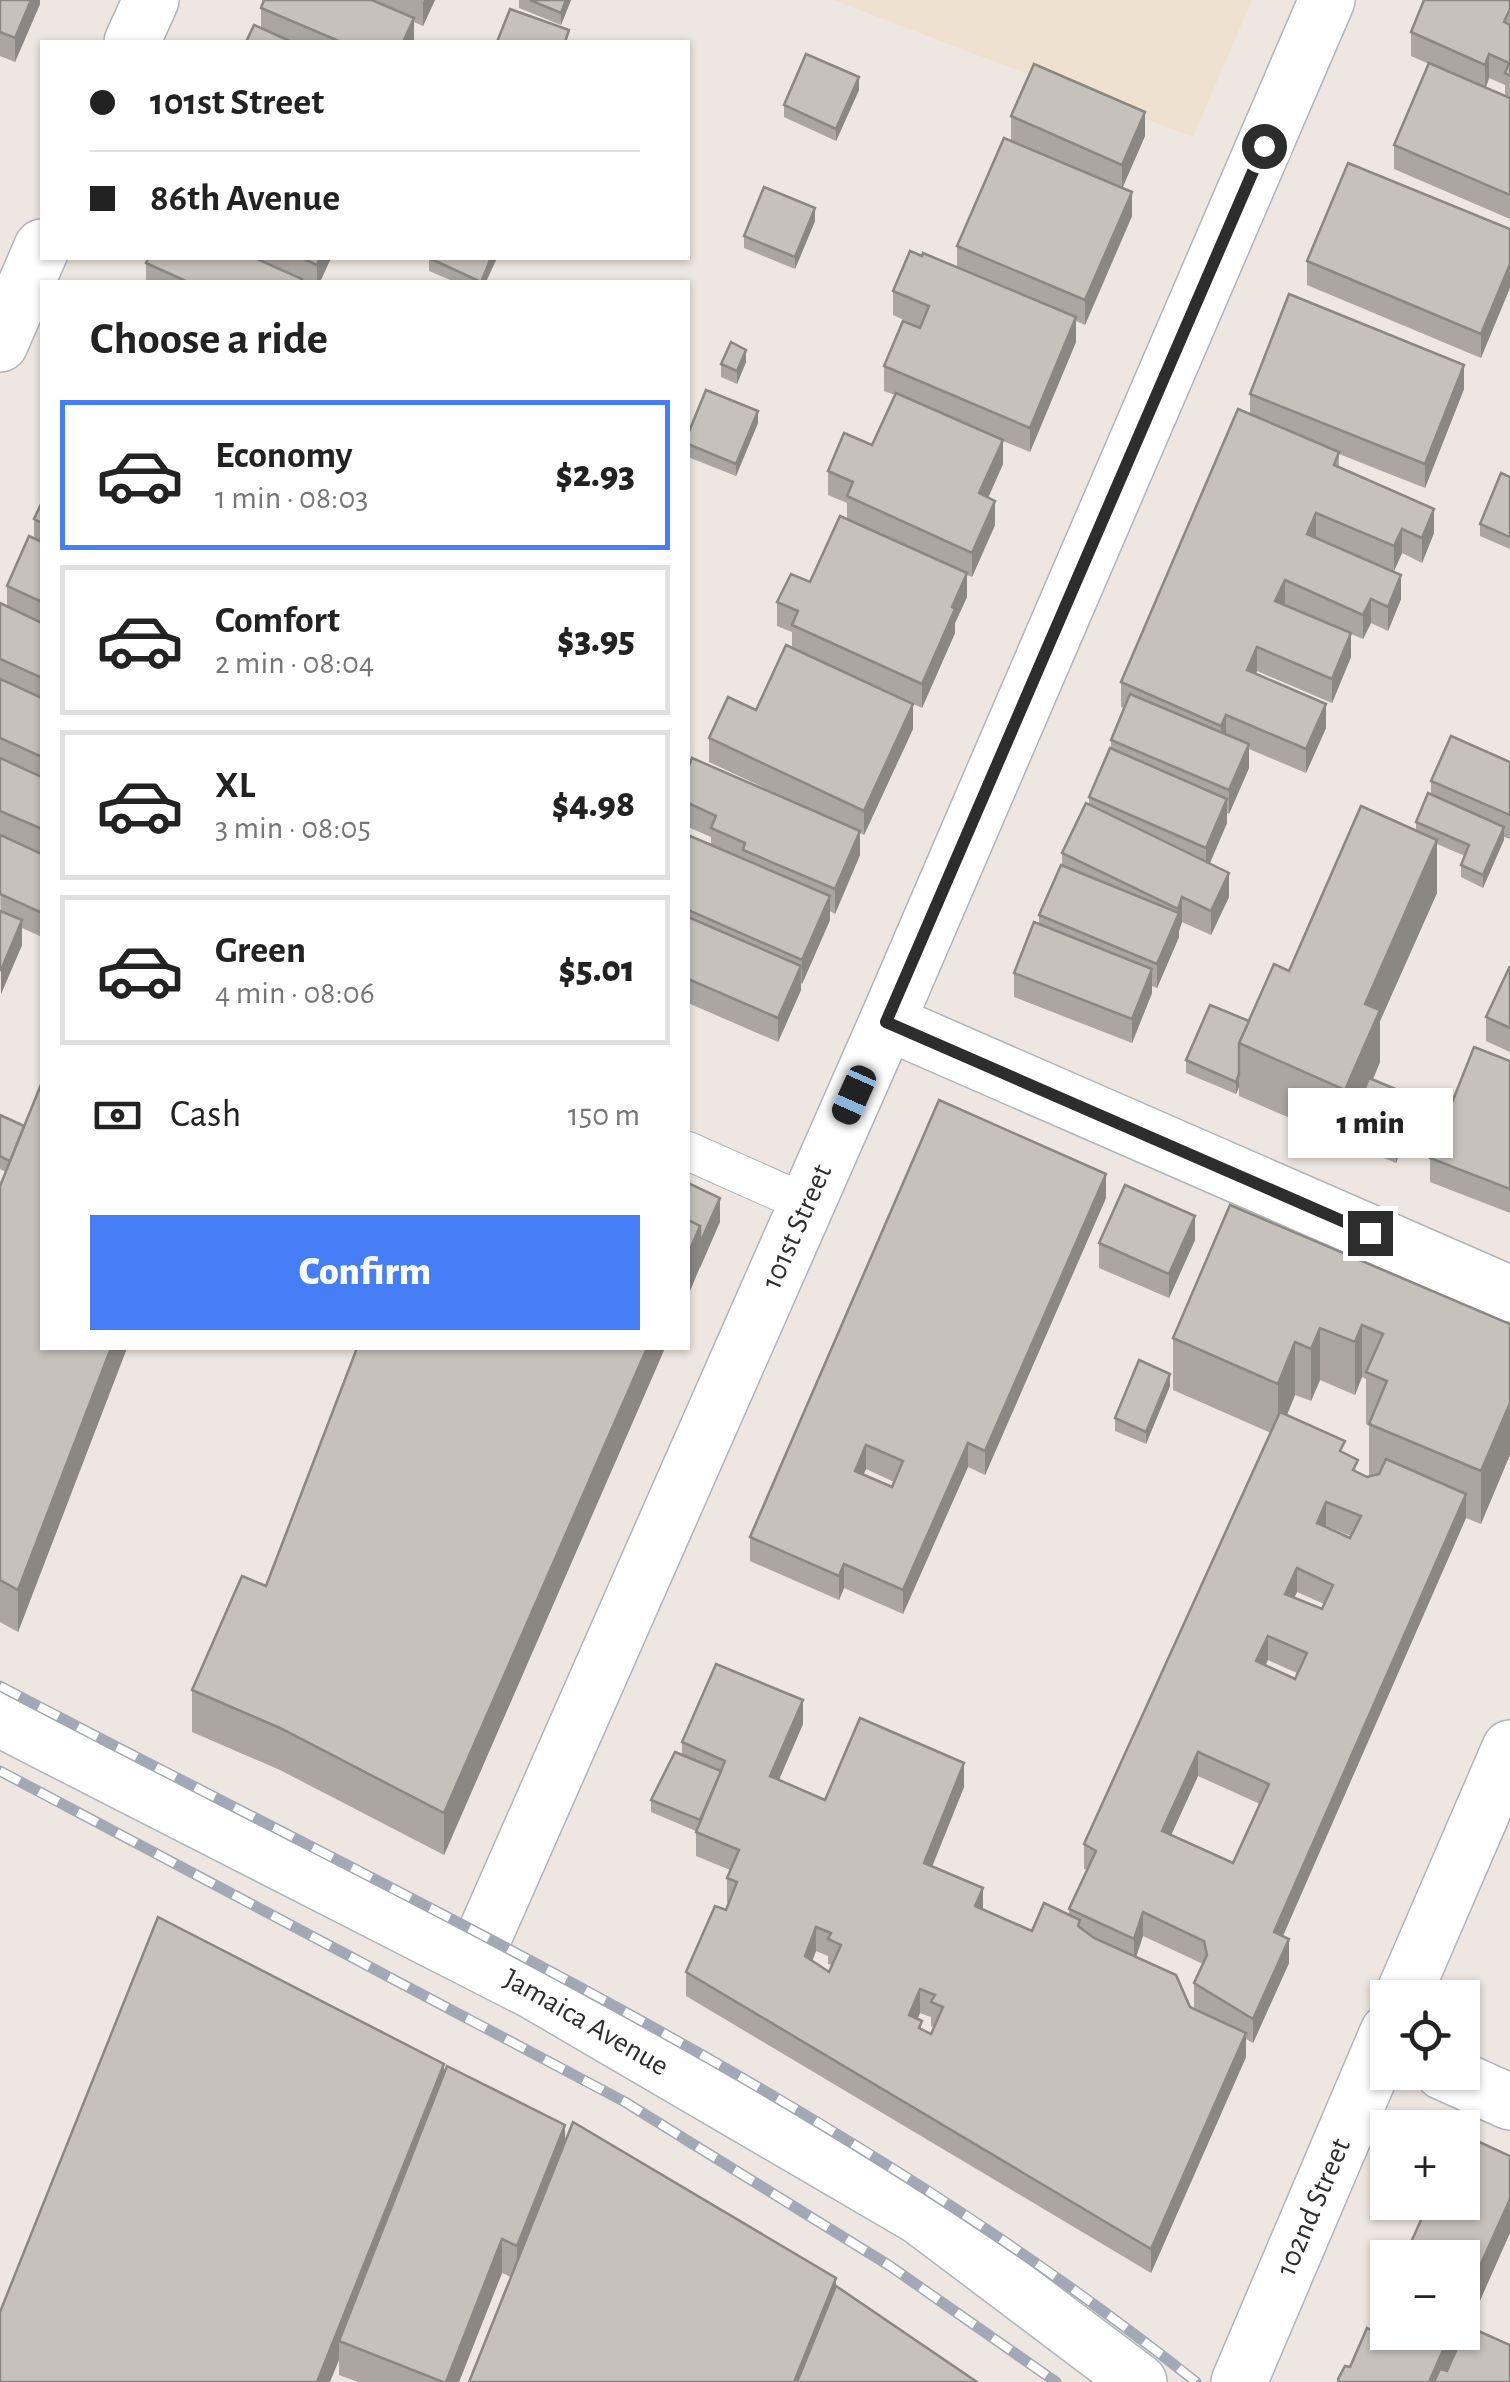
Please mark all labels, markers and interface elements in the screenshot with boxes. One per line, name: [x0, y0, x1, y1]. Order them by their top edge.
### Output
text: 101st Street: [150, 84, 324, 122]
route start: [1242, 124, 1287, 169]
text: 86th Avenue: [150, 180, 340, 218]
text: Choose a ride: [90, 317, 328, 362]
icon: car: [95, 430, 185, 520]
text: Economy: [215, 437, 353, 475]
text: $2.93: [555, 456, 635, 494]
text: 1 min · 08:03: [215, 482, 369, 514]
icon: car: [95, 595, 185, 685]
text: Comfort: [215, 602, 340, 640]
text: $3.95: [557, 621, 635, 659]
text: 2 min · 08:04: [215, 647, 374, 679]
icon: car: [95, 760, 185, 850]
text: XL: [215, 767, 255, 805]
text: $4.98: [552, 786, 635, 824]
text: 3 min · 08:05: [215, 812, 371, 844]
icon: car: [95, 925, 185, 1015]
text: Green: [215, 932, 306, 970]
text: $5.01: [559, 951, 635, 989]
text: 4 min · 08:06: [215, 977, 375, 1009]
car: [828, 1061, 880, 1129]
icon: cash: [90, 1088, 145, 1143]
callout: 1 min: [1288, 1088, 1452, 1158]
text: Cash: [170, 1096, 241, 1134]
text: 150 m: [568, 1099, 640, 1131]
text: 1 min: [1336, 1107, 1405, 1139]
street label: 101st Street: [756, 1160, 837, 1294]
route end: [1348, 1211, 1393, 1256]
button: Confirm: [90, 1215, 640, 1330]
street label: Jamaica Avenue: [499, 1964, 674, 2082]
map controls: [1370, 1980, 1480, 2350]
button: locate: [1370, 1980, 1480, 2090]
button: +: [1370, 2110, 1480, 2220]
street label: 102nd Street: [1271, 2134, 1356, 2280]
button: −: [1370, 2240, 1480, 2350]

